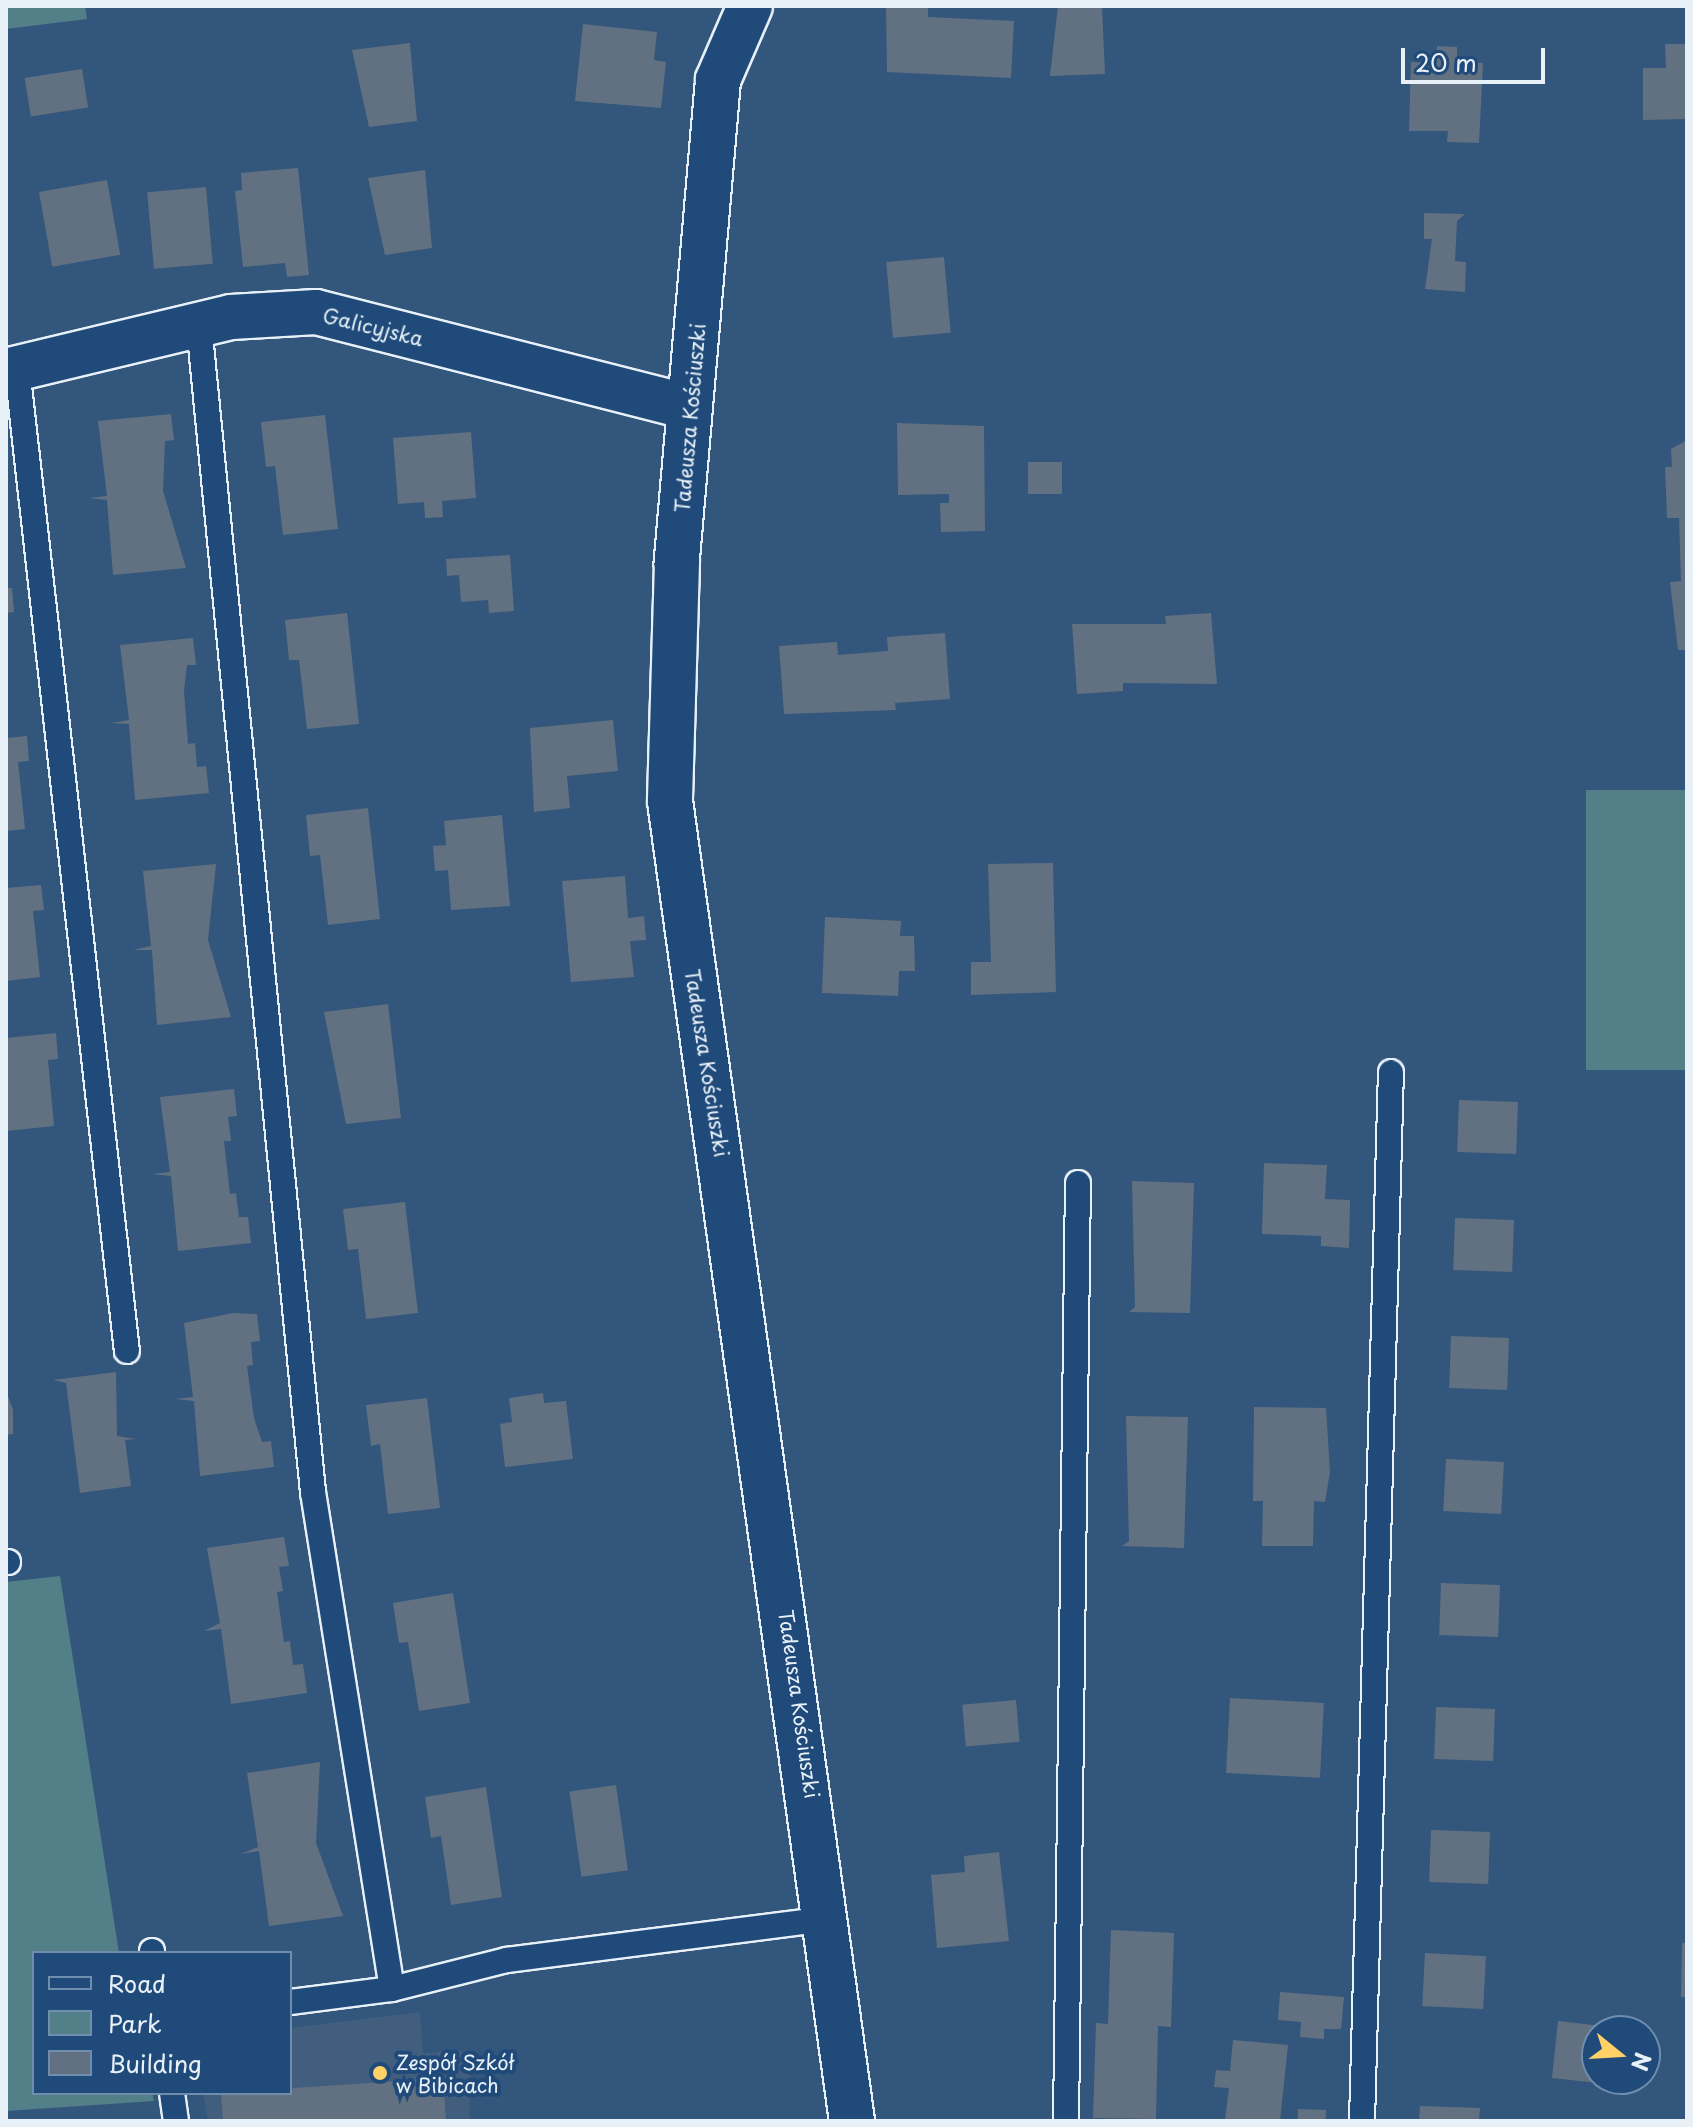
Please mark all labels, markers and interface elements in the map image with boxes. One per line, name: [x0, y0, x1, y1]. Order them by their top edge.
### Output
scale bar: [1405, 32, 1549, 82]
text: 20 m: [1415, 44, 1477, 80]
street label: Galicyjska: [320, 303, 426, 351]
street label: Tadeusza Kościuszki: [670, 321, 710, 515]
street label: Tadeusza Kościuszki: [680, 966, 734, 1160]
street label: Tadeusza Kościuszki: [774, 1607, 824, 1801]
legend: [32, 1951, 292, 2095]
text: Road: [108, 1965, 166, 2001]
text: Park: [108, 2005, 162, 2041]
north arrow: [1581, 2015, 1661, 2095]
text: Building: [108, 2045, 202, 2081]
text: N: [1624, 2049, 1661, 2075]
place label: Zespół Szkół w Bibicach: [396, 2050, 515, 2097]
marker: Zespół Szkół w Bibicach: [371, 2064, 389, 2082]

